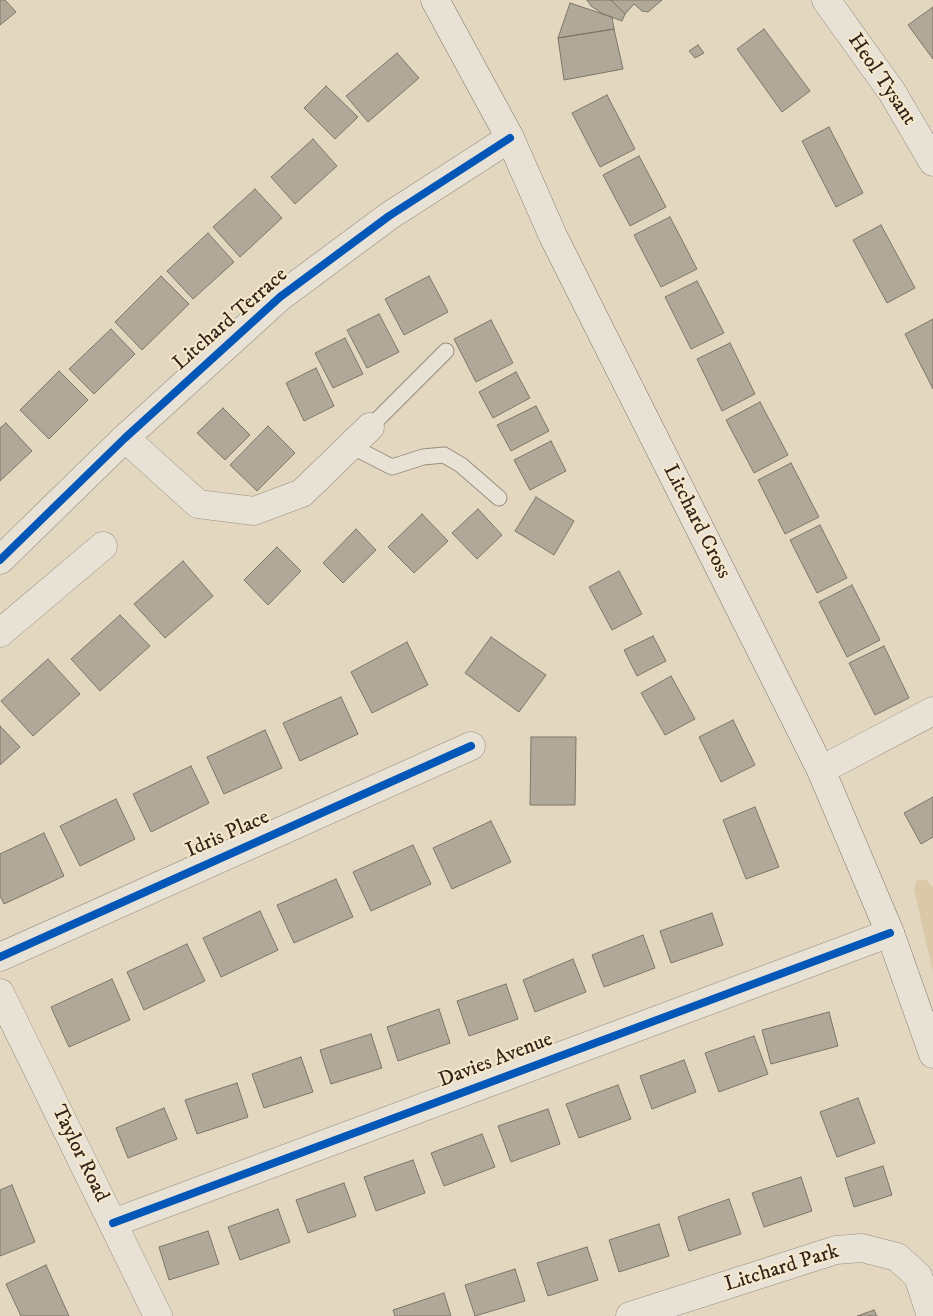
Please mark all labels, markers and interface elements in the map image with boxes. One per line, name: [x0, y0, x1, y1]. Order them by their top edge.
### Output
street label: Heol Tysant: [841, 29, 921, 131]
street label: Litchard Terrace: [169, 263, 293, 377]
street label: Litchard Cross: [656, 461, 736, 583]
street label: Idris Place: [182, 805, 274, 865]
street label: Davies Avenue: [436, 1028, 556, 1094]
street label: Taylor Road: [45, 1101, 113, 1207]
street label: Litchard Park: [722, 1240, 842, 1298]

